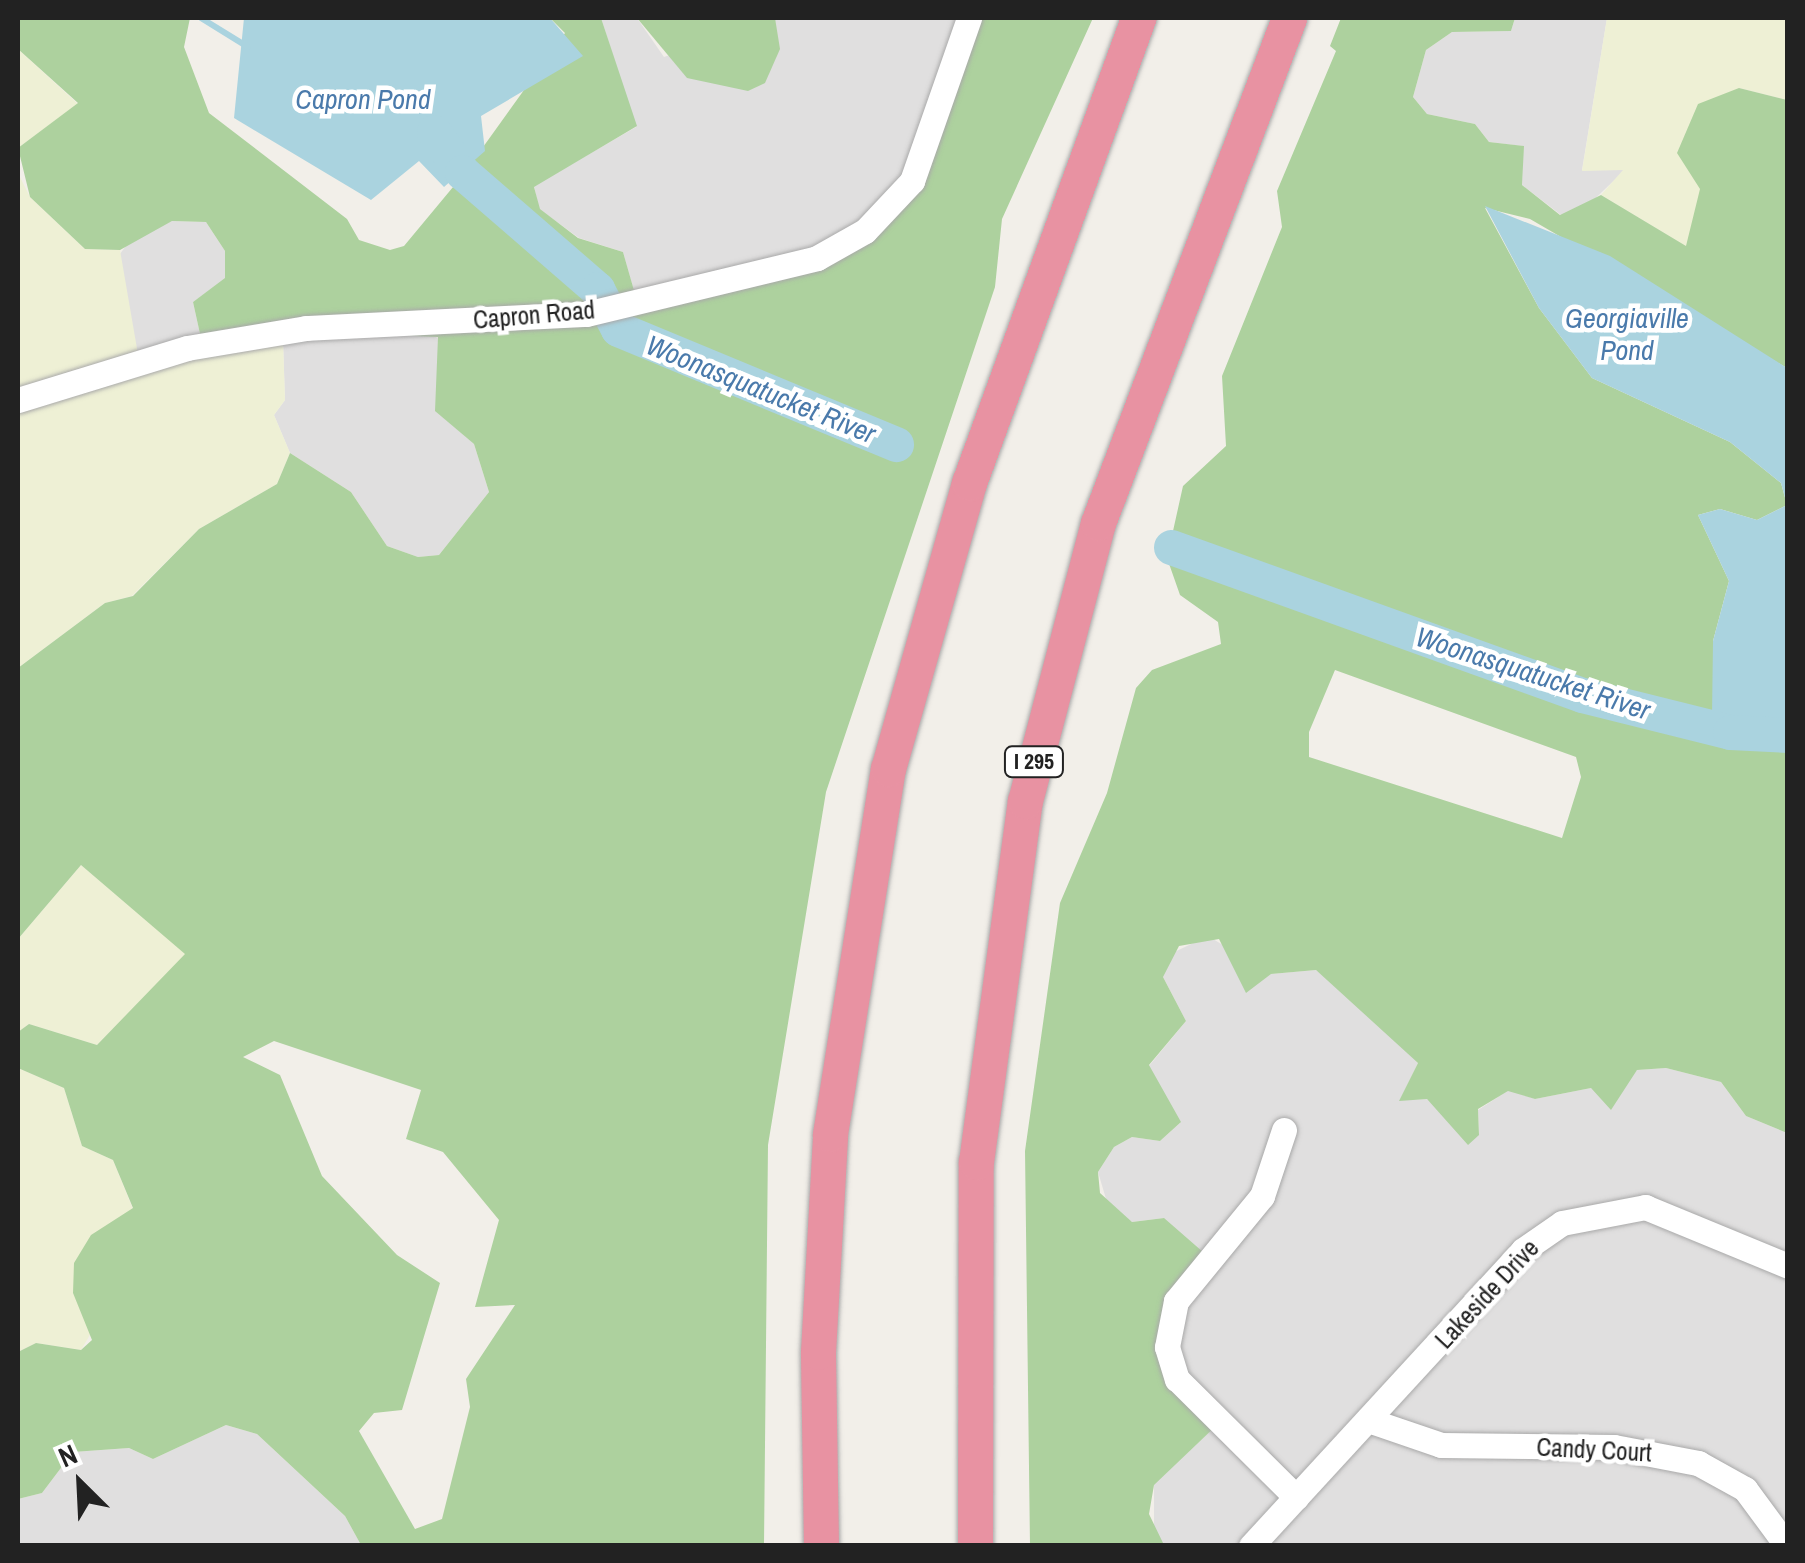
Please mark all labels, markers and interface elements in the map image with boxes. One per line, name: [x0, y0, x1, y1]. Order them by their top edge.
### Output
water label: Capron Pond: [295, 82, 431, 116]
street label: Capron Road: [472, 295, 596, 335]
water label: Georgiaville Pond: [1565, 301, 1689, 367]
water label: Woonasquatucket River: [641, 328, 881, 450]
water label: Woonasquatucket River: [1412, 619, 1654, 727]
road number: I 295: [1002, 745, 1066, 779]
street label: Lakeside Drive: [1429, 1233, 1545, 1355]
street label: Candy Court: [1536, 1432, 1652, 1468]
north arrow: [30, 1433, 130, 1533]
text: N: [52, 1435, 83, 1476]

